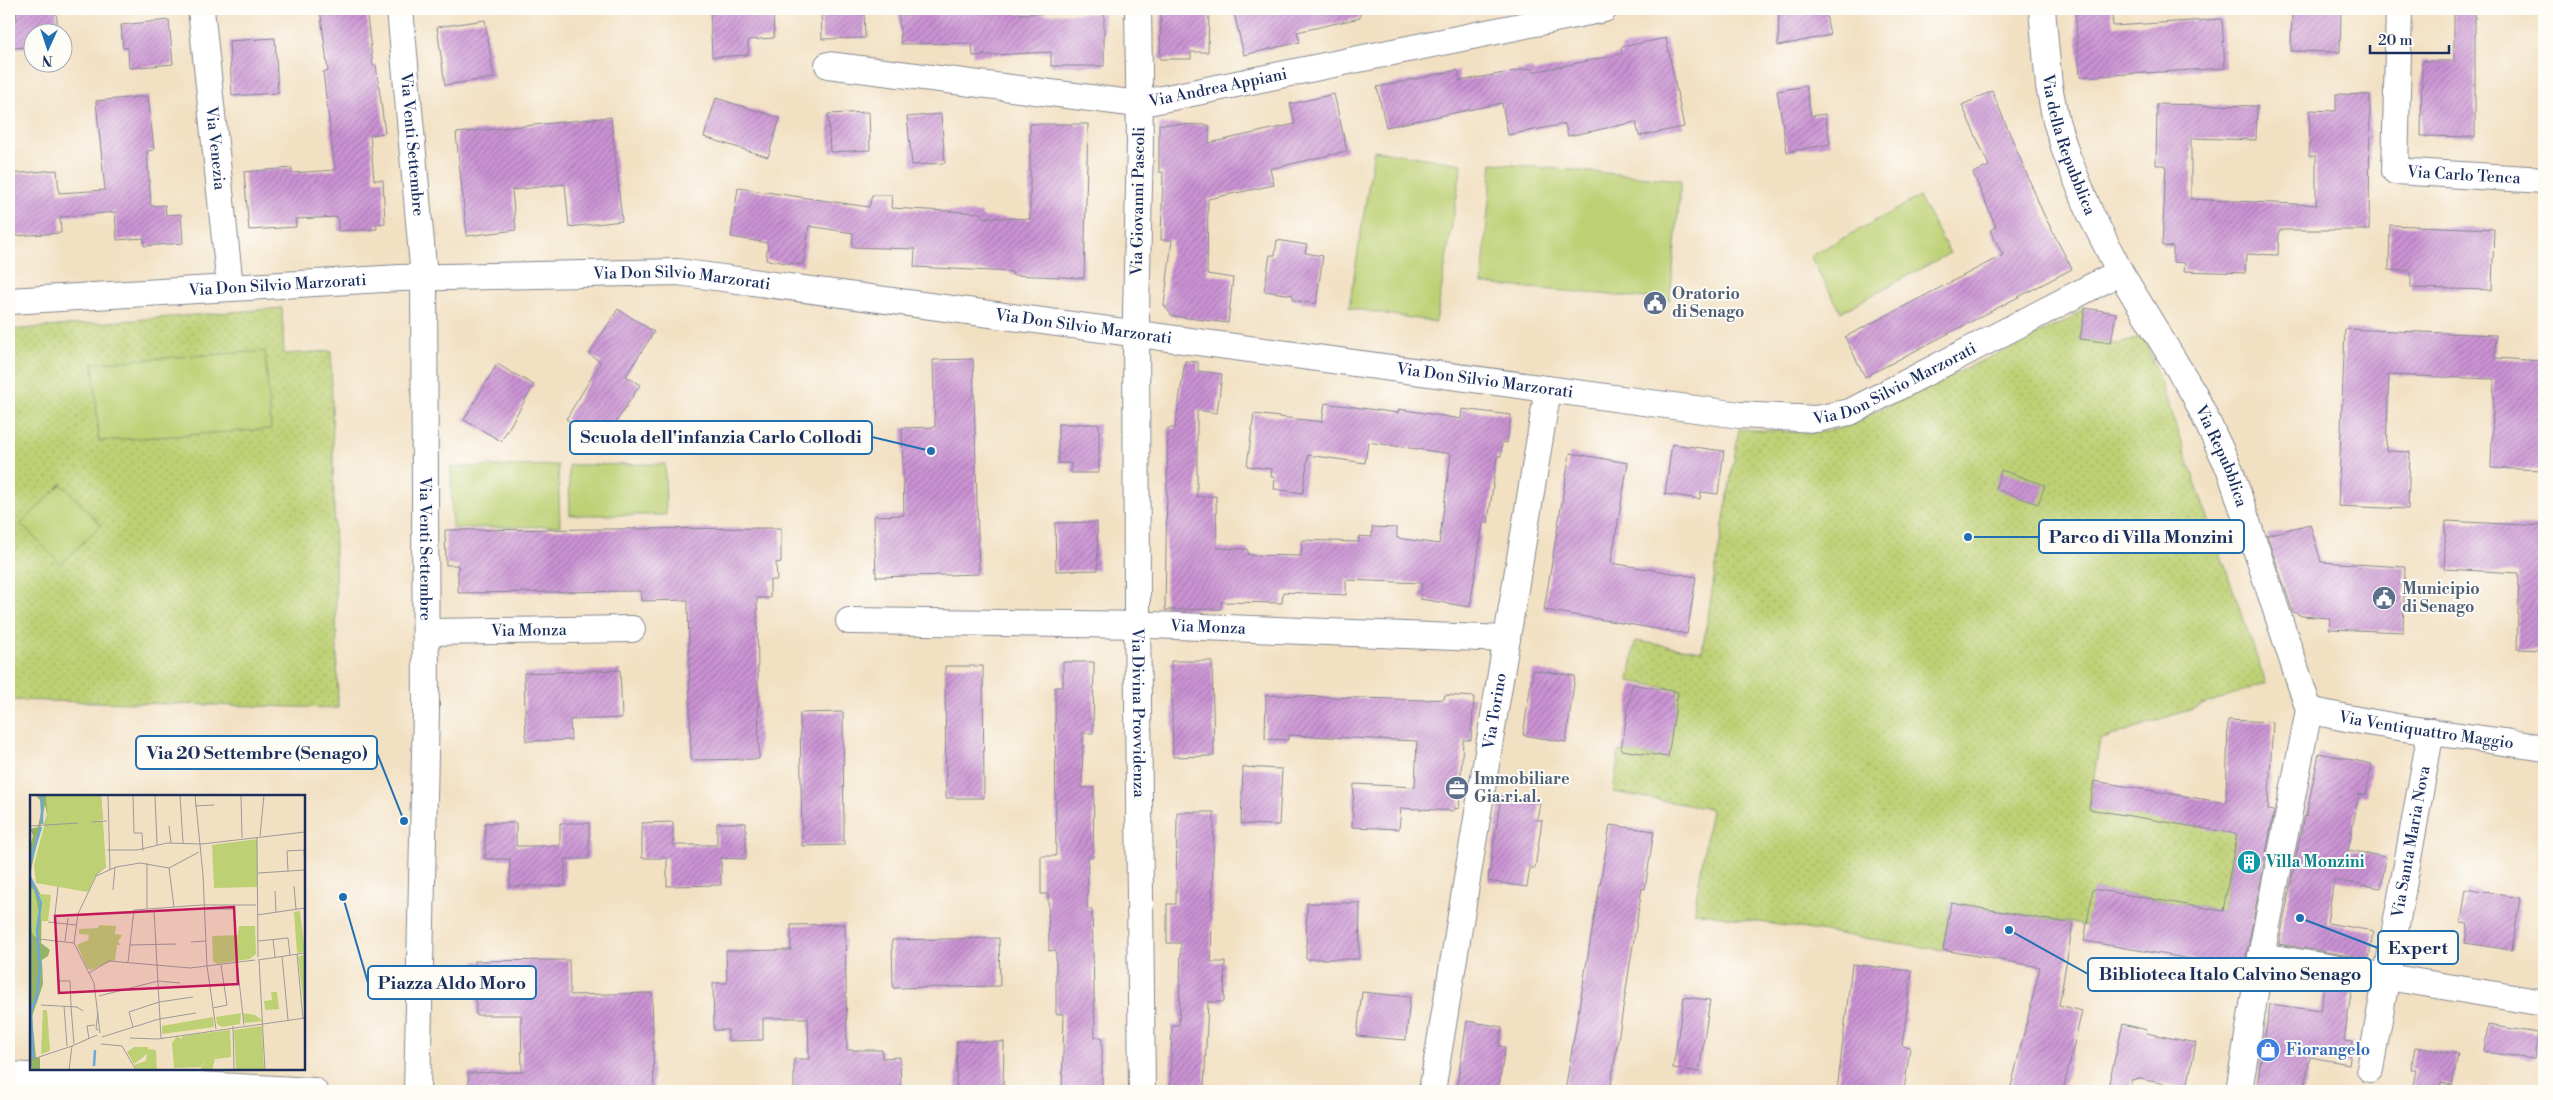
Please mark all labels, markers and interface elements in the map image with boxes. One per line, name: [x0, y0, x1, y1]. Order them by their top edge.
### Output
north arrow: [22, 22, 72, 72]
scale bar: [2370, 22, 2449, 54]
text: 20 m: [2378, 31, 2413, 50]
text: N: [41, 51, 53, 69]
street label: Via Andrea Appiani: [1146, 64, 1289, 112]
street label: Via Venti Settembre: [396, 71, 429, 217]
street label: Via della Repubblica: [2038, 72, 2100, 219]
street label: Via Venezia: [201, 104, 230, 192]
street label: Via Giovanni Pascoli: [1127, 126, 1149, 277]
street label: Via Carlo Tenca: [2405, 162, 2522, 189]
street label: Via Don Silvio Marzorati: [592, 262, 772, 294]
street label: Via Don Silvio Marzorati: [187, 270, 367, 300]
place label: Oratorio di Senago: [1672, 284, 1744, 322]
public building icon: Oratorio di Senago: [1642, 290, 1668, 316]
street label: Via Don Silvio Marzorati: [993, 305, 1173, 348]
street label: Via Don Silvio Marzorati: [1811, 338, 1980, 430]
street label: Via Don Silvio Marzorati: [1394, 359, 1575, 402]
street label: Via Repubblica: [2190, 401, 2252, 510]
callout: Scuola dell'infanzia Carlo Collodi: [570, 421, 872, 454]
text: Scuola dell'infanzia Carlo Collodi: [580, 426, 862, 449]
street label: Via Venti Settembre: [415, 476, 436, 621]
callout: Parco di Villa Monzini: [2039, 520, 2244, 553]
text: Parco di Villa Monzini: [2049, 526, 2233, 549]
place label: Municipio di Senago: [2402, 579, 2480, 617]
public building icon: Municipio di Senago: [2371, 585, 2397, 611]
street label: Via Monza: [1169, 616, 1247, 639]
street label: Via Monza: [490, 620, 568, 641]
street label: Via Divina Provvidenza: [1127, 627, 1149, 799]
street label: Via Torino: [1478, 671, 1511, 752]
street label: Via Ventiquattro Maggio: [2336, 707, 2515, 753]
callout: Via 20 Settembre (Senago): [136, 736, 377, 769]
text: Via 20 Settembre (Senago): [145, 742, 368, 765]
street label: Via Santa Maria Nova: [2387, 763, 2435, 920]
place label: Immobiliare Gia.ri.al.: [1474, 769, 1570, 807]
office icon: Immobiliare Gia.ri.al.: [1444, 775, 1470, 801]
inset map: [30, 795, 305, 1070]
building icon: Villa Monzini: [2236, 849, 2262, 875]
place label: Villa Monzini: [2265, 852, 2365, 872]
callout: Expert: [2378, 931, 2458, 964]
text: Expert: [2388, 937, 2449, 960]
callout: Biblioteca Italo Calvino Senago: [2088, 958, 2371, 991]
text: Biblioteca Italo Calvino Senago: [2099, 963, 2361, 986]
callout: Piazza Aldo Moro: [368, 966, 536, 999]
text: Piazza Aldo Moro: [378, 972, 526, 995]
shop icon: Fiorangelo: [2255, 1037, 2281, 1063]
place label: Fiorangelo: [2286, 1040, 2370, 1060]

